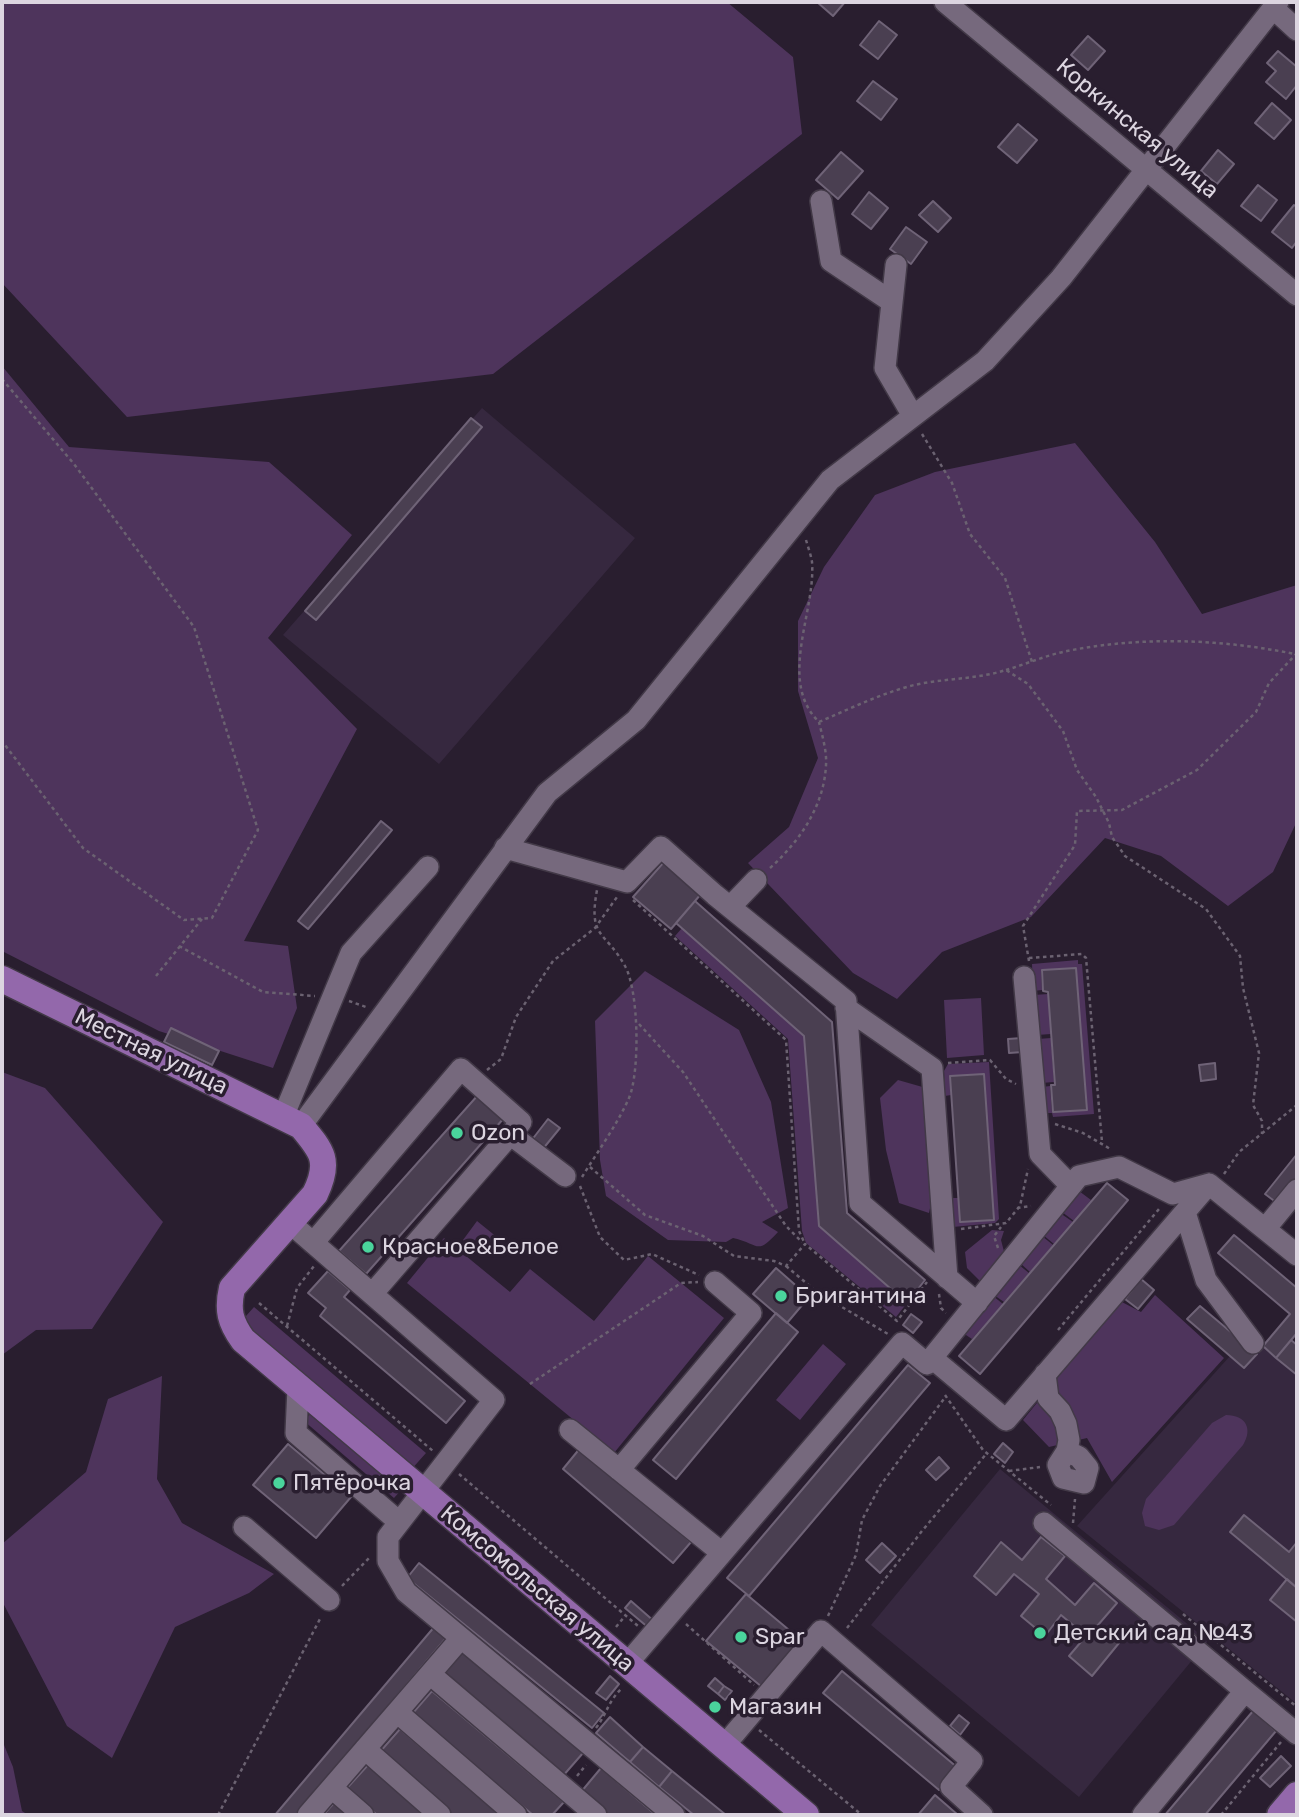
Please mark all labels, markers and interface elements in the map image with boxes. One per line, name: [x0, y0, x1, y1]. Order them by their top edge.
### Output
street label: Коркинская улица: [1050, 53, 1224, 205]
street label: Местная улица: [70, 1003, 232, 1101]
place label: Ozon: [471, 1119, 525, 1147]
marker: Ozon: [449, 1125, 465, 1141]
place label: Красное&Белое: [382, 1233, 559, 1261]
marker: Красное&Белое: [360, 1239, 376, 1255]
place label: Бригантина: [795, 1282, 927, 1310]
marker: Бригантина: [773, 1288, 789, 1304]
place label: Пятёрочка: [293, 1469, 411, 1497]
marker: Пятёрочка: [271, 1475, 287, 1491]
street label: Комсомольская улица: [435, 1500, 639, 1678]
place label: Детский сад №43: [1054, 1619, 1253, 1647]
place label: Spar: [755, 1623, 804, 1651]
marker: Детский сад №43: [1032, 1625, 1048, 1641]
marker: Spar: [733, 1629, 749, 1645]
place label: Магазин: [729, 1693, 822, 1721]
marker: Магазин: [707, 1699, 723, 1715]

